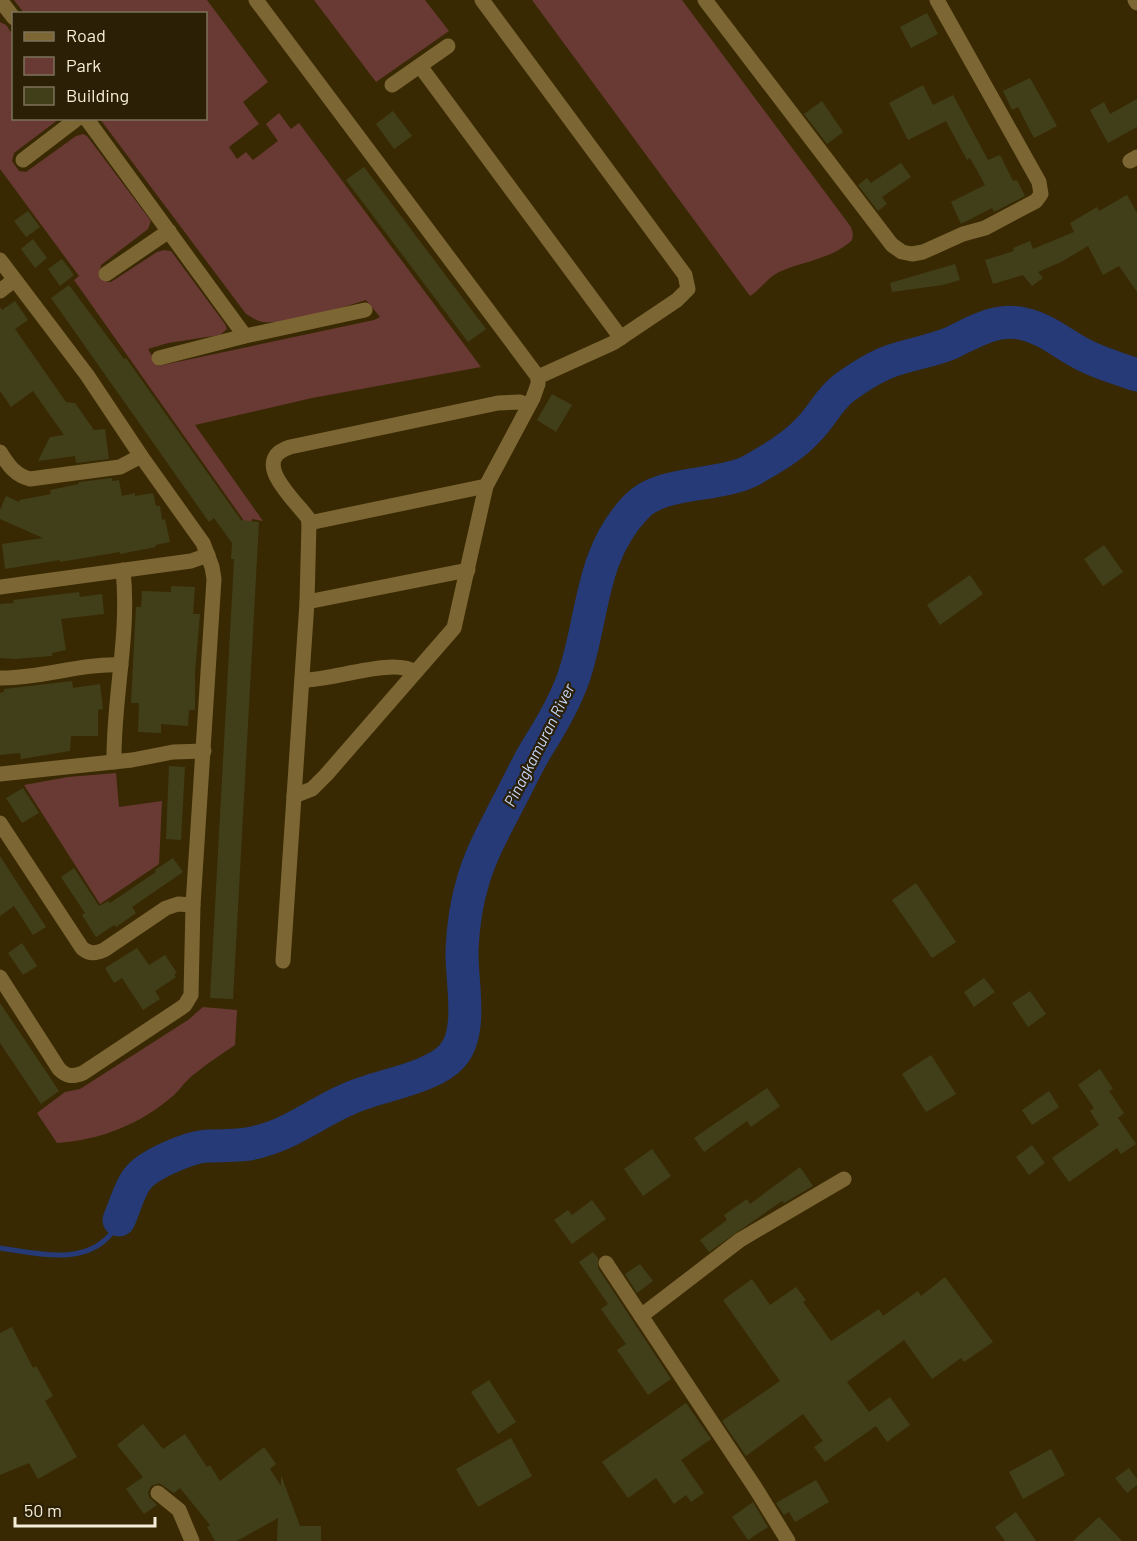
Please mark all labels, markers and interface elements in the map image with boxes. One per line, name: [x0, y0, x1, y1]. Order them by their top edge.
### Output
legend: [12, 12, 207, 120]
text: Road: [66, 24, 106, 46]
text: Park: [66, 54, 101, 76]
text: Building: [66, 84, 129, 106]
water label: Pinagkamuran River: [499, 679, 578, 809]
scale bar: [15, 1490, 154, 1528]
text: 50 m: [24, 1499, 62, 1521]

